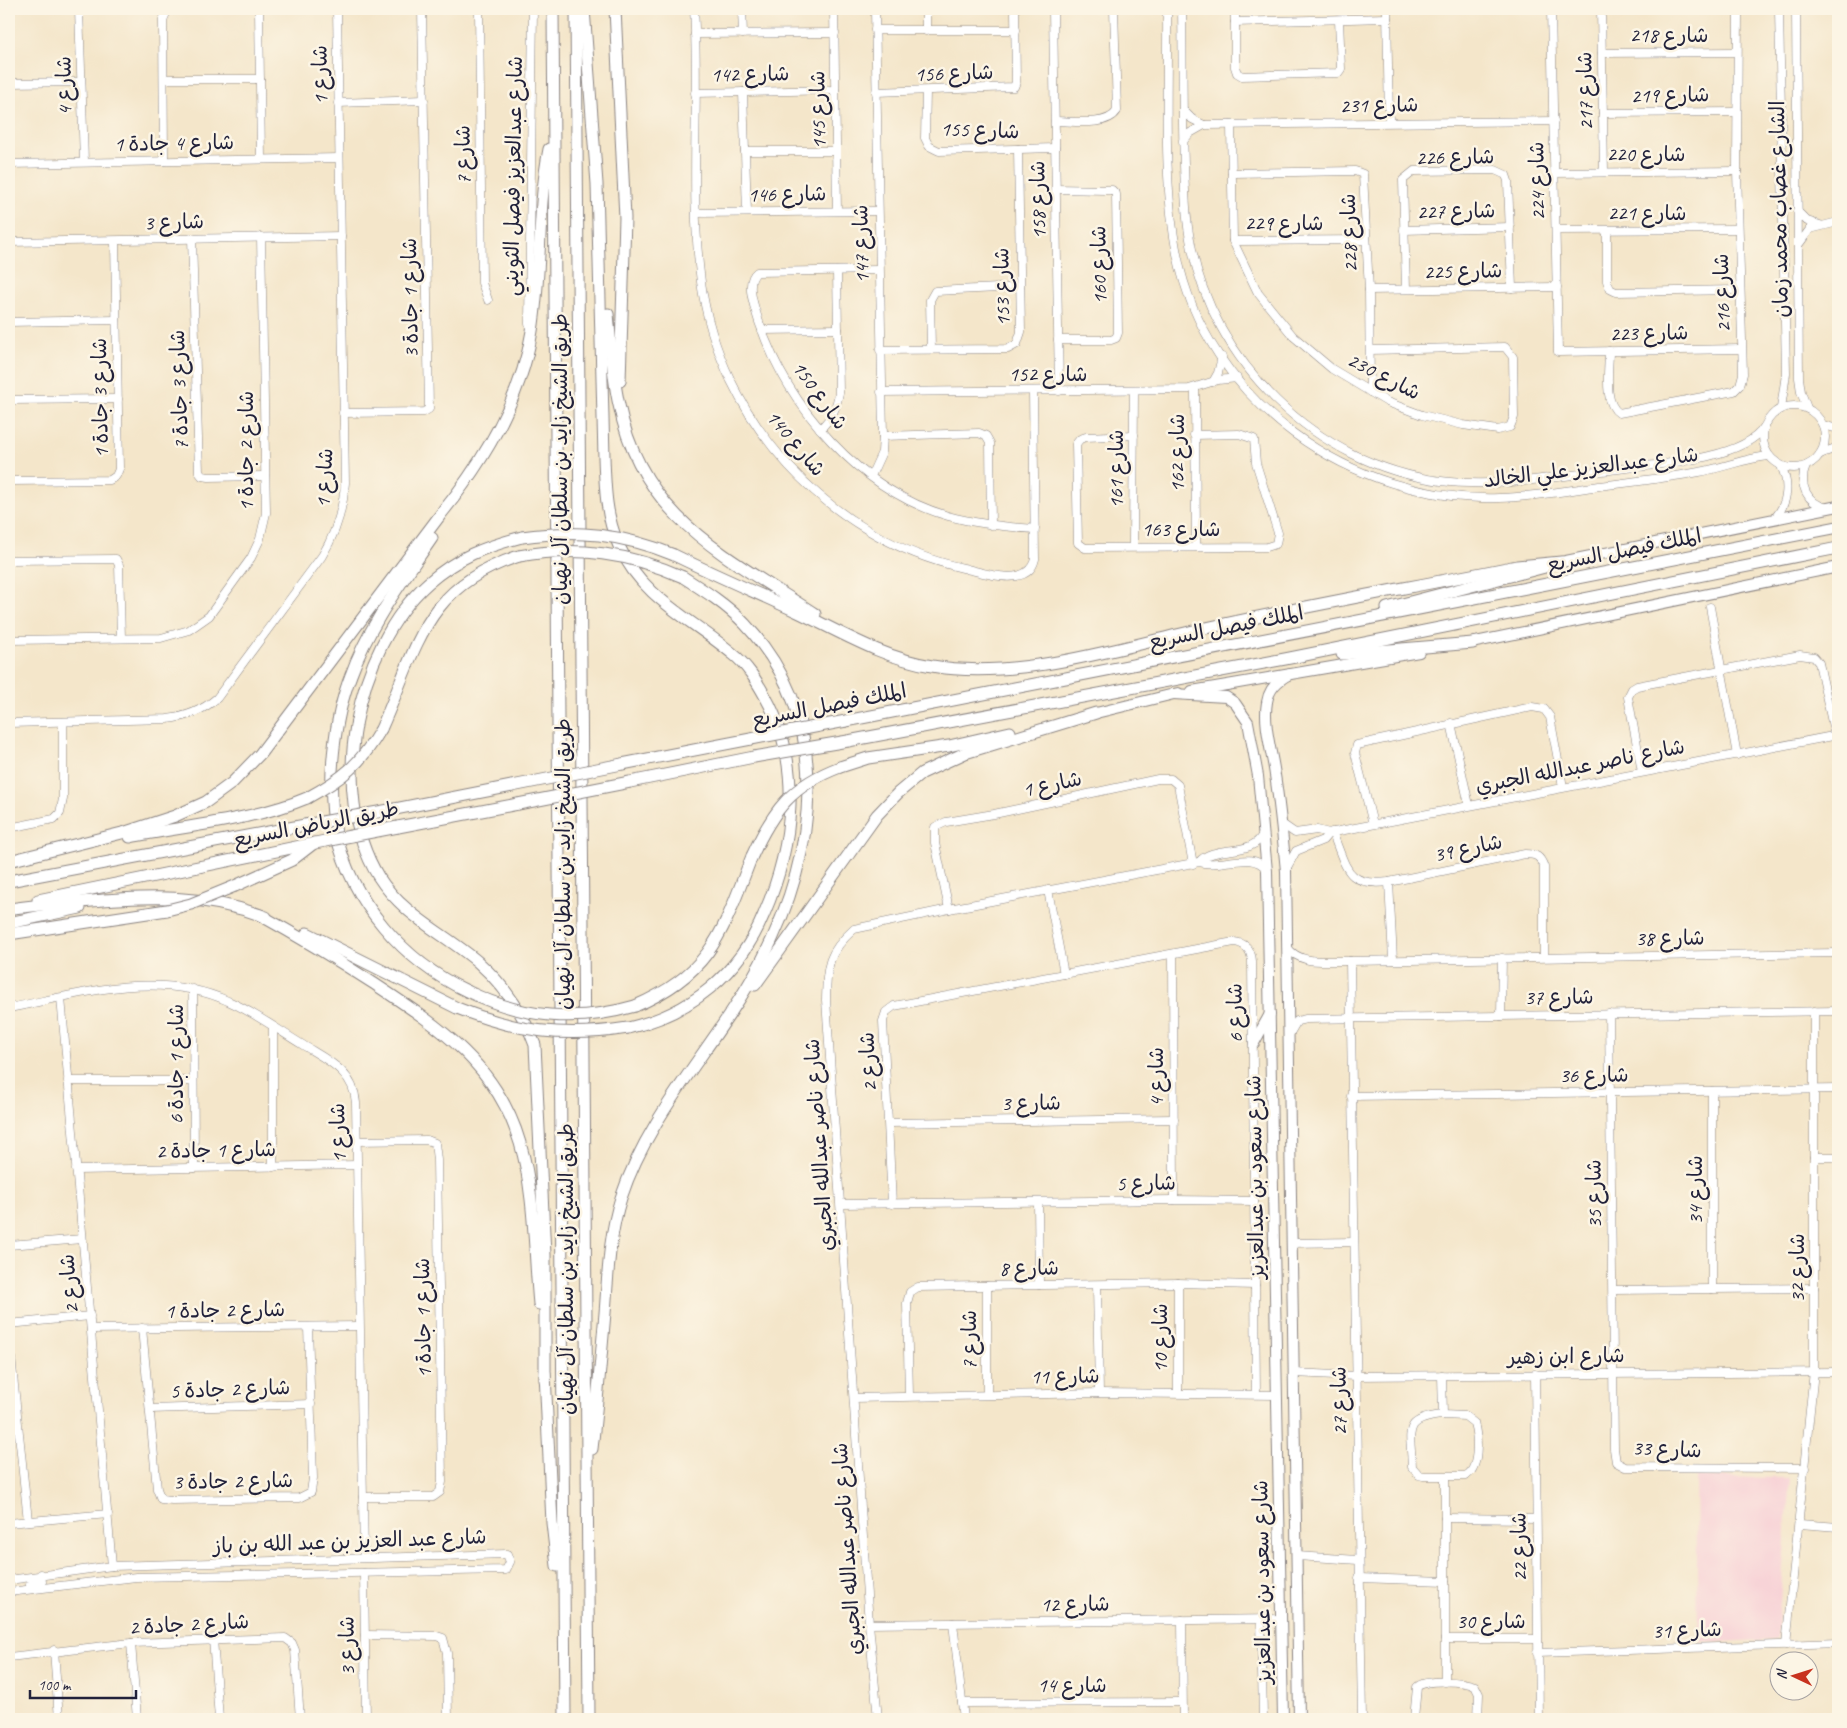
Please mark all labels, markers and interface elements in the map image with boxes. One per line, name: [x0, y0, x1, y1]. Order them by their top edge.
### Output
street label: شارع 218: [1630, 22, 1708, 50]
street label: شارع 1: [306, 45, 336, 105]
street label: شارع 217: [1571, 51, 1601, 131]
street label: شارع 4: [50, 56, 80, 116]
street label: شارع عبدالعزيز فيصل الثويني: [498, 56, 534, 297]
street label: شارع 156: [914, 59, 994, 89]
street label: شارع 142: [710, 60, 790, 90]
street label: شارع 145: [804, 70, 834, 150]
street label: شارع 219: [1630, 81, 1710, 111]
street label: شارع 231: [1339, 91, 1419, 121]
street label: الشارع غصاب محمد زمان: [1764, 100, 1795, 318]
street label: شارع 155: [940, 116, 1020, 146]
street label: شارع 7: [449, 125, 479, 185]
street label: شارع 4 جادة 1: [114, 129, 234, 159]
street label: شارع 224: [1523, 141, 1553, 221]
street label: شارع 220: [1607, 141, 1685, 169]
street label: شارع 226: [1415, 143, 1495, 173]
street label: شارع 158: [1024, 160, 1054, 240]
street label: شارع 146: [747, 180, 827, 210]
street label: شارع 228: [1335, 193, 1365, 273]
street label: شارع 227: [1416, 197, 1496, 227]
street label: شارع 221: [1608, 200, 1686, 228]
street label: شارع 147: [847, 204, 877, 284]
street label: شارع 3: [144, 208, 204, 238]
street label: شارع 229: [1245, 210, 1323, 238]
street label: شارع 160: [1085, 225, 1115, 305]
street label: شارع 1 جادة 3: [396, 238, 426, 358]
street label: شارع 153: [988, 247, 1018, 327]
street label: شارع 216: [1708, 253, 1738, 333]
street label: شارع 225: [1423, 257, 1503, 287]
street label: طريق الشيخ زايد بن سلطان آل نهيان: [547, 313, 574, 605]
street label: شارع 223: [1609, 319, 1689, 349]
street label: شارع 3 جادة 7: [164, 329, 196, 451]
street label: شارع 3 جادة 1: [86, 338, 116, 458]
street label: شارع 230: [1342, 347, 1425, 407]
street label: شارع 150: [785, 355, 854, 436]
street label: شارع 152: [1009, 361, 1087, 389]
street label: شارع 2 جادة 1: [233, 391, 261, 511]
street label: شارع 140: [759, 404, 831, 483]
street label: شارع 162: [1164, 414, 1192, 492]
street label: شارع 161: [1103, 430, 1131, 508]
street label: شارع عبدالعزيز علي الخالد: [1482, 441, 1701, 499]
street label: شارع 1: [309, 447, 341, 509]
street label: شارع 163: [1142, 516, 1220, 544]
street label: الملك فيصل السريع: [1544, 522, 1704, 580]
street label: الملك فيصل السريع: [1146, 599, 1306, 657]
street label: الملك فيصل السريع: [749, 677, 909, 735]
street label: طريق الشيخ زايد بن سلطان آل نهيان: [550, 718, 577, 1010]
street label: شارع ناصر عبدالله الجبري: [1473, 733, 1687, 801]
street label: شارع 1: [1020, 765, 1084, 805]
street label: طريق الرياض السريع: [231, 795, 401, 855]
street label: شارع 39: [1431, 828, 1505, 870]
street label: شارع 38: [1635, 924, 1705, 954]
street label: شارع 6: [1221, 983, 1251, 1043]
street label: شارع 37: [1524, 983, 1594, 1013]
street label: شارع 1 جادة 6: [163, 1004, 191, 1124]
street label: شارع 2: [853, 1031, 885, 1093]
street label: شارع ناصر عبدالله الجبري: [799, 1038, 841, 1252]
street label: شارع 4: [1143, 1047, 1171, 1107]
street label: شارع 36: [1559, 1061, 1629, 1091]
street label: شارع سعود بن عبدالعزيز: [1240, 1075, 1272, 1281]
street label: شارع 3: [1001, 1089, 1061, 1119]
street label: شارع 1: [324, 1103, 354, 1163]
street label: طريق الشيخ زايد بن سلطان آل نهيان: [553, 1123, 580, 1415]
street label: شارع 1 جادة 2: [156, 1136, 276, 1166]
street label: شارع 34: [1682, 1155, 1710, 1225]
street label: شارع 35: [1580, 1159, 1610, 1229]
street label: شارع 5: [1116, 1169, 1176, 1199]
street label: شارع 32: [1784, 1233, 1812, 1303]
street label: شارع 2: [53, 1253, 87, 1315]
street label: شارع 8: [999, 1254, 1059, 1284]
street label: شارع 1 جادة 1: [409, 1258, 439, 1378]
street label: شارع 2 جادة 1: [165, 1296, 285, 1326]
street label: شارع 10: [1147, 1303, 1175, 1373]
street label: شارع 7: [956, 1310, 984, 1370]
street label: شارع ابن زهير: [1505, 1342, 1625, 1372]
street label: شارع 11: [1030, 1362, 1100, 1392]
street label: شارع 27: [1325, 1366, 1355, 1436]
street label: شارع 2 جادة 5: [169, 1374, 291, 1406]
street label: شارع 33: [1632, 1435, 1702, 1465]
street label: شارع ناصر عبدالله الجبري: [827, 1442, 869, 1656]
street label: شارع 2 جادة 3: [173, 1467, 293, 1497]
street label: شارع سعود بن عبدالعزيز: [1247, 1480, 1279, 1686]
street label: شارع 22: [1505, 1512, 1535, 1582]
street label: شارع عبد العزيز بن عبد الله بن باز: [211, 1523, 487, 1561]
street label: شارع 12: [1040, 1590, 1110, 1620]
street label: شارع 2 جادة 2: [128, 1608, 250, 1642]
street label: شارع 30: [1456, 1608, 1526, 1636]
street label: شارع 3: [333, 1616, 363, 1676]
street label: شارع 31: [1652, 1616, 1722, 1646]
north arrow: [1770, 1650, 1820, 1700]
scale bar: [30, 1668, 136, 1700]
text: N: [1773, 1668, 1790, 1680]
street label: شارع 14: [1037, 1672, 1107, 1700]
text: 100 m: [38, 1676, 72, 1695]

